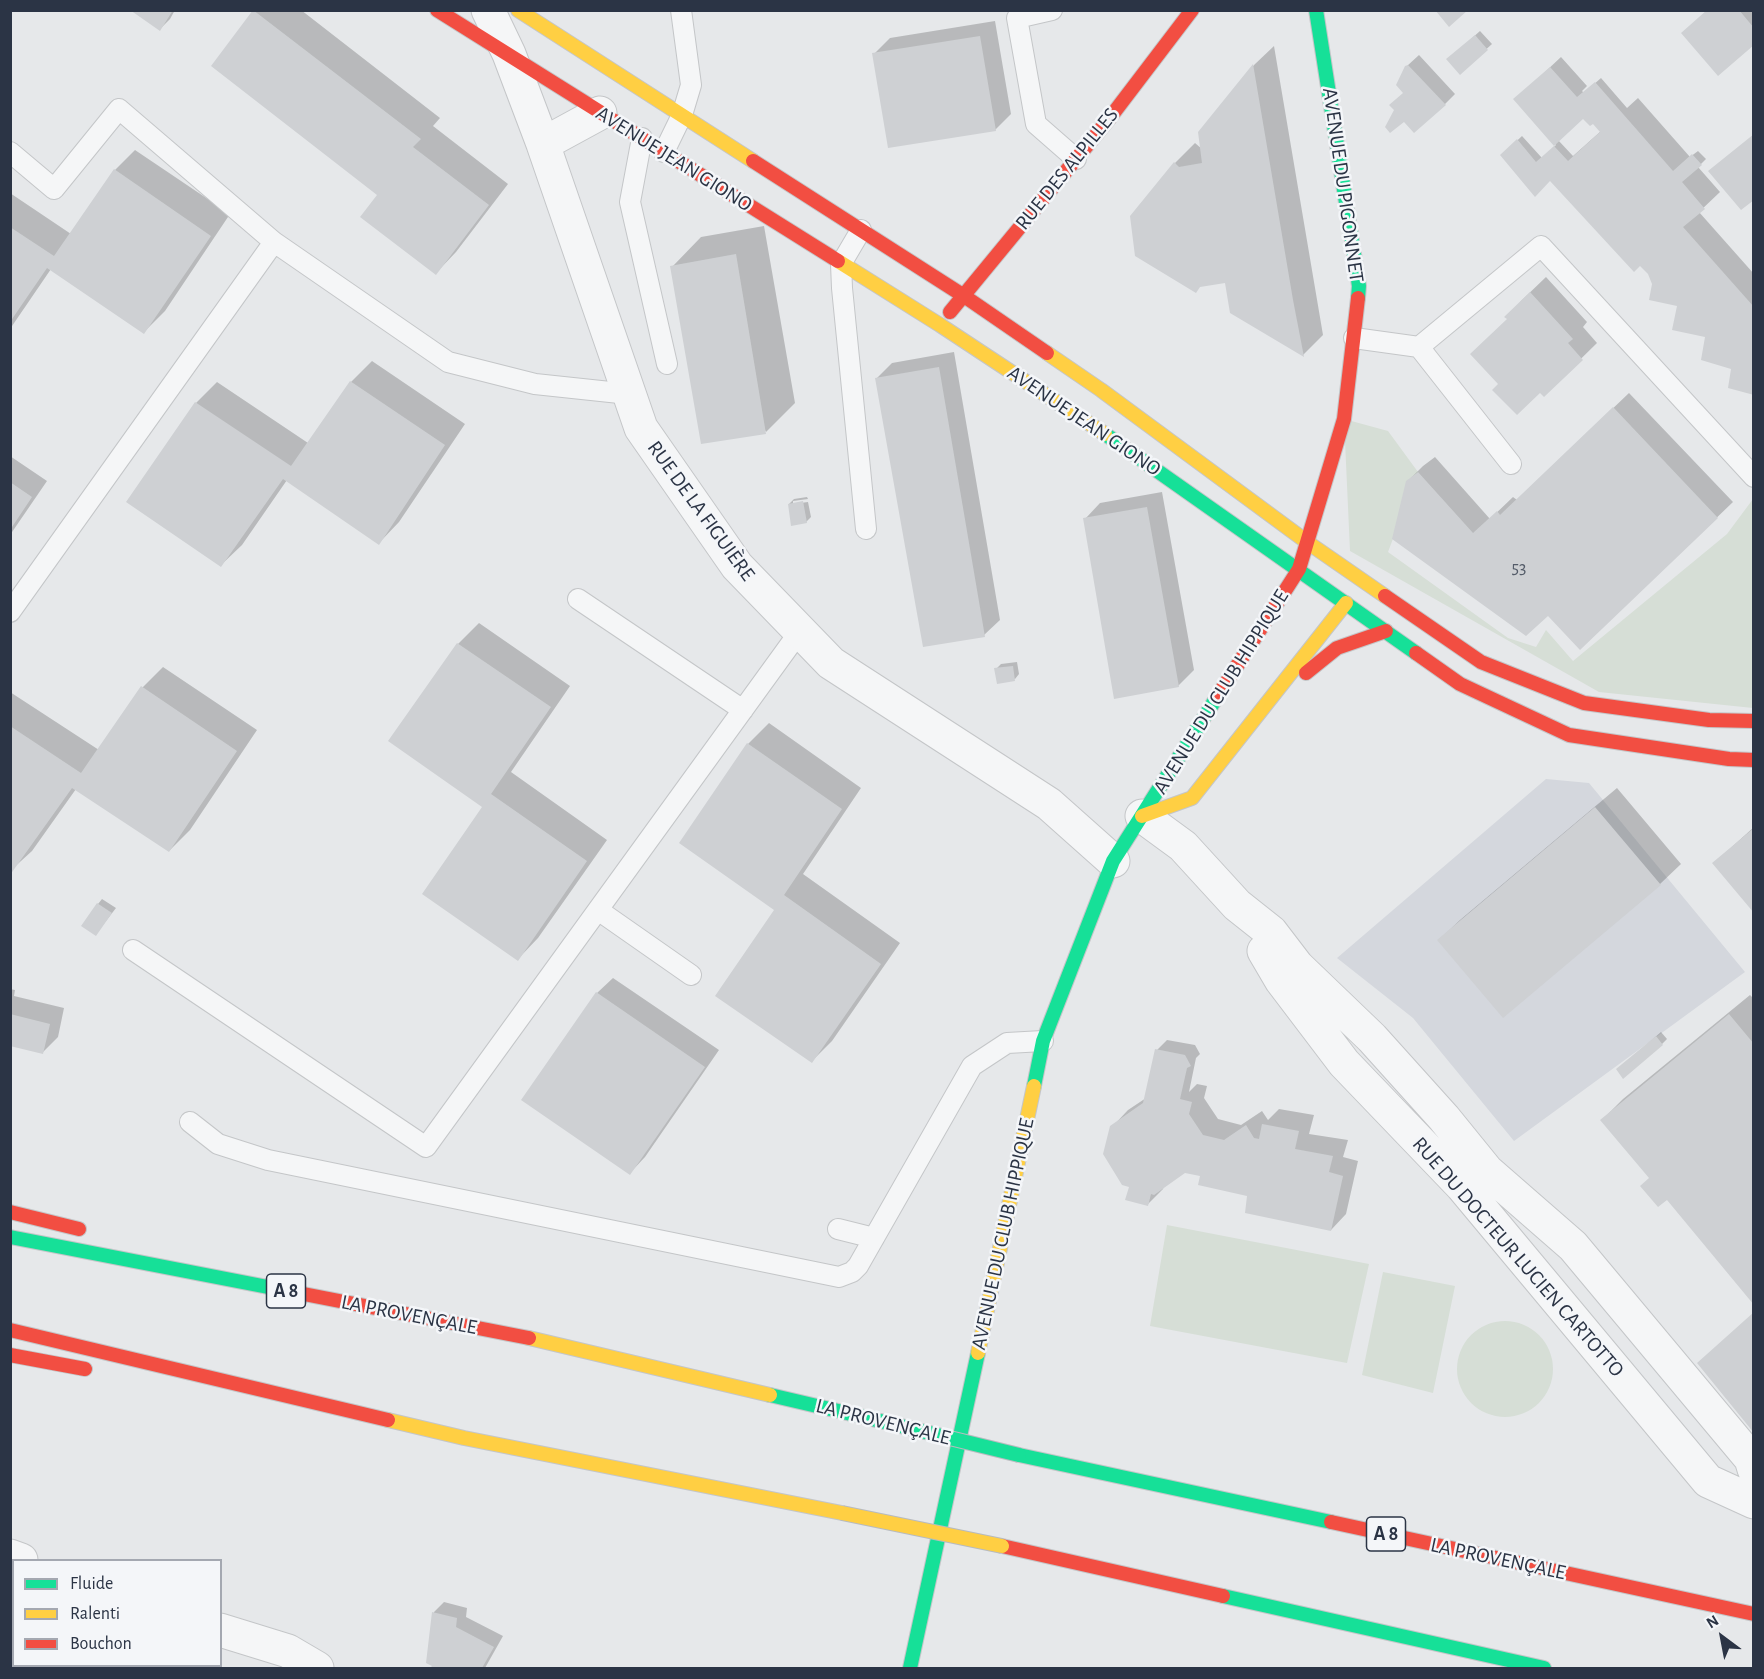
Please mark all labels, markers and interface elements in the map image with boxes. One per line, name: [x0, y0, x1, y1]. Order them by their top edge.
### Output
street label: AVENUE DU PIGONNET: [1317, 86, 1369, 284]
street label: AVENUE JEAN GIONO: [591, 101, 757, 217]
street label: RUE DES ALPILLES: [1010, 103, 1124, 235]
street label: AVENUE JEAN GIONO: [1002, 360, 1166, 482]
street label: RUE DE LA FIGUIÈRE: [642, 436, 760, 586]
house number: 53: [1512, 557, 1526, 579]
street label: AVENUE DU CLUB HIPPIQUE: [1148, 585, 1294, 799]
street label: AVENUE DU CLUB HIPPIQUE: [966, 1116, 1040, 1352]
street label: RUE DU DOCTEUR LUCIEN CARTOTTO: [1407, 1132, 1629, 1382]
road number: A 8: [266, 1274, 306, 1308]
street label: LA PROVENÇALE: [339, 1290, 479, 1340]
street label: LA PROVENÇALE: [813, 1393, 953, 1451]
road number: A 8: [1366, 1517, 1406, 1551]
street label: LA PROVENÇALE: [1428, 1532, 1568, 1586]
legend: [12, 1559, 222, 1667]
text: Fluide: [70, 1575, 113, 1593]
text: Ralenti: [70, 1605, 120, 1623]
north arrow: [1692, 1607, 1752, 1667]
text: N: [1704, 1612, 1721, 1631]
text: Bouchon: [70, 1635, 132, 1653]

